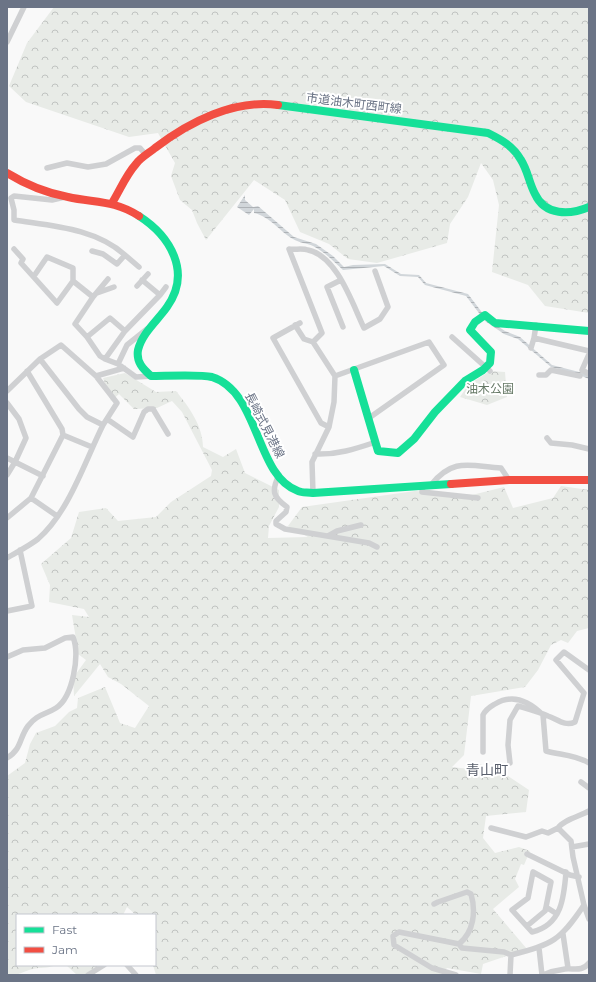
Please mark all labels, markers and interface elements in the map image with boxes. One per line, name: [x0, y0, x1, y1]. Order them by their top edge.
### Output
street label: 市道油木町西町線: [305, 90, 403, 116]
park label: 油木公園: [466, 381, 514, 396]
street label: 長崎式見港線: [242, 390, 288, 460]
district label: 青山町: [466, 761, 508, 779]
legend: [16, 914, 156, 966]
text: Fast: [52, 922, 77, 937]
text: Jam: [51, 942, 78, 957]

